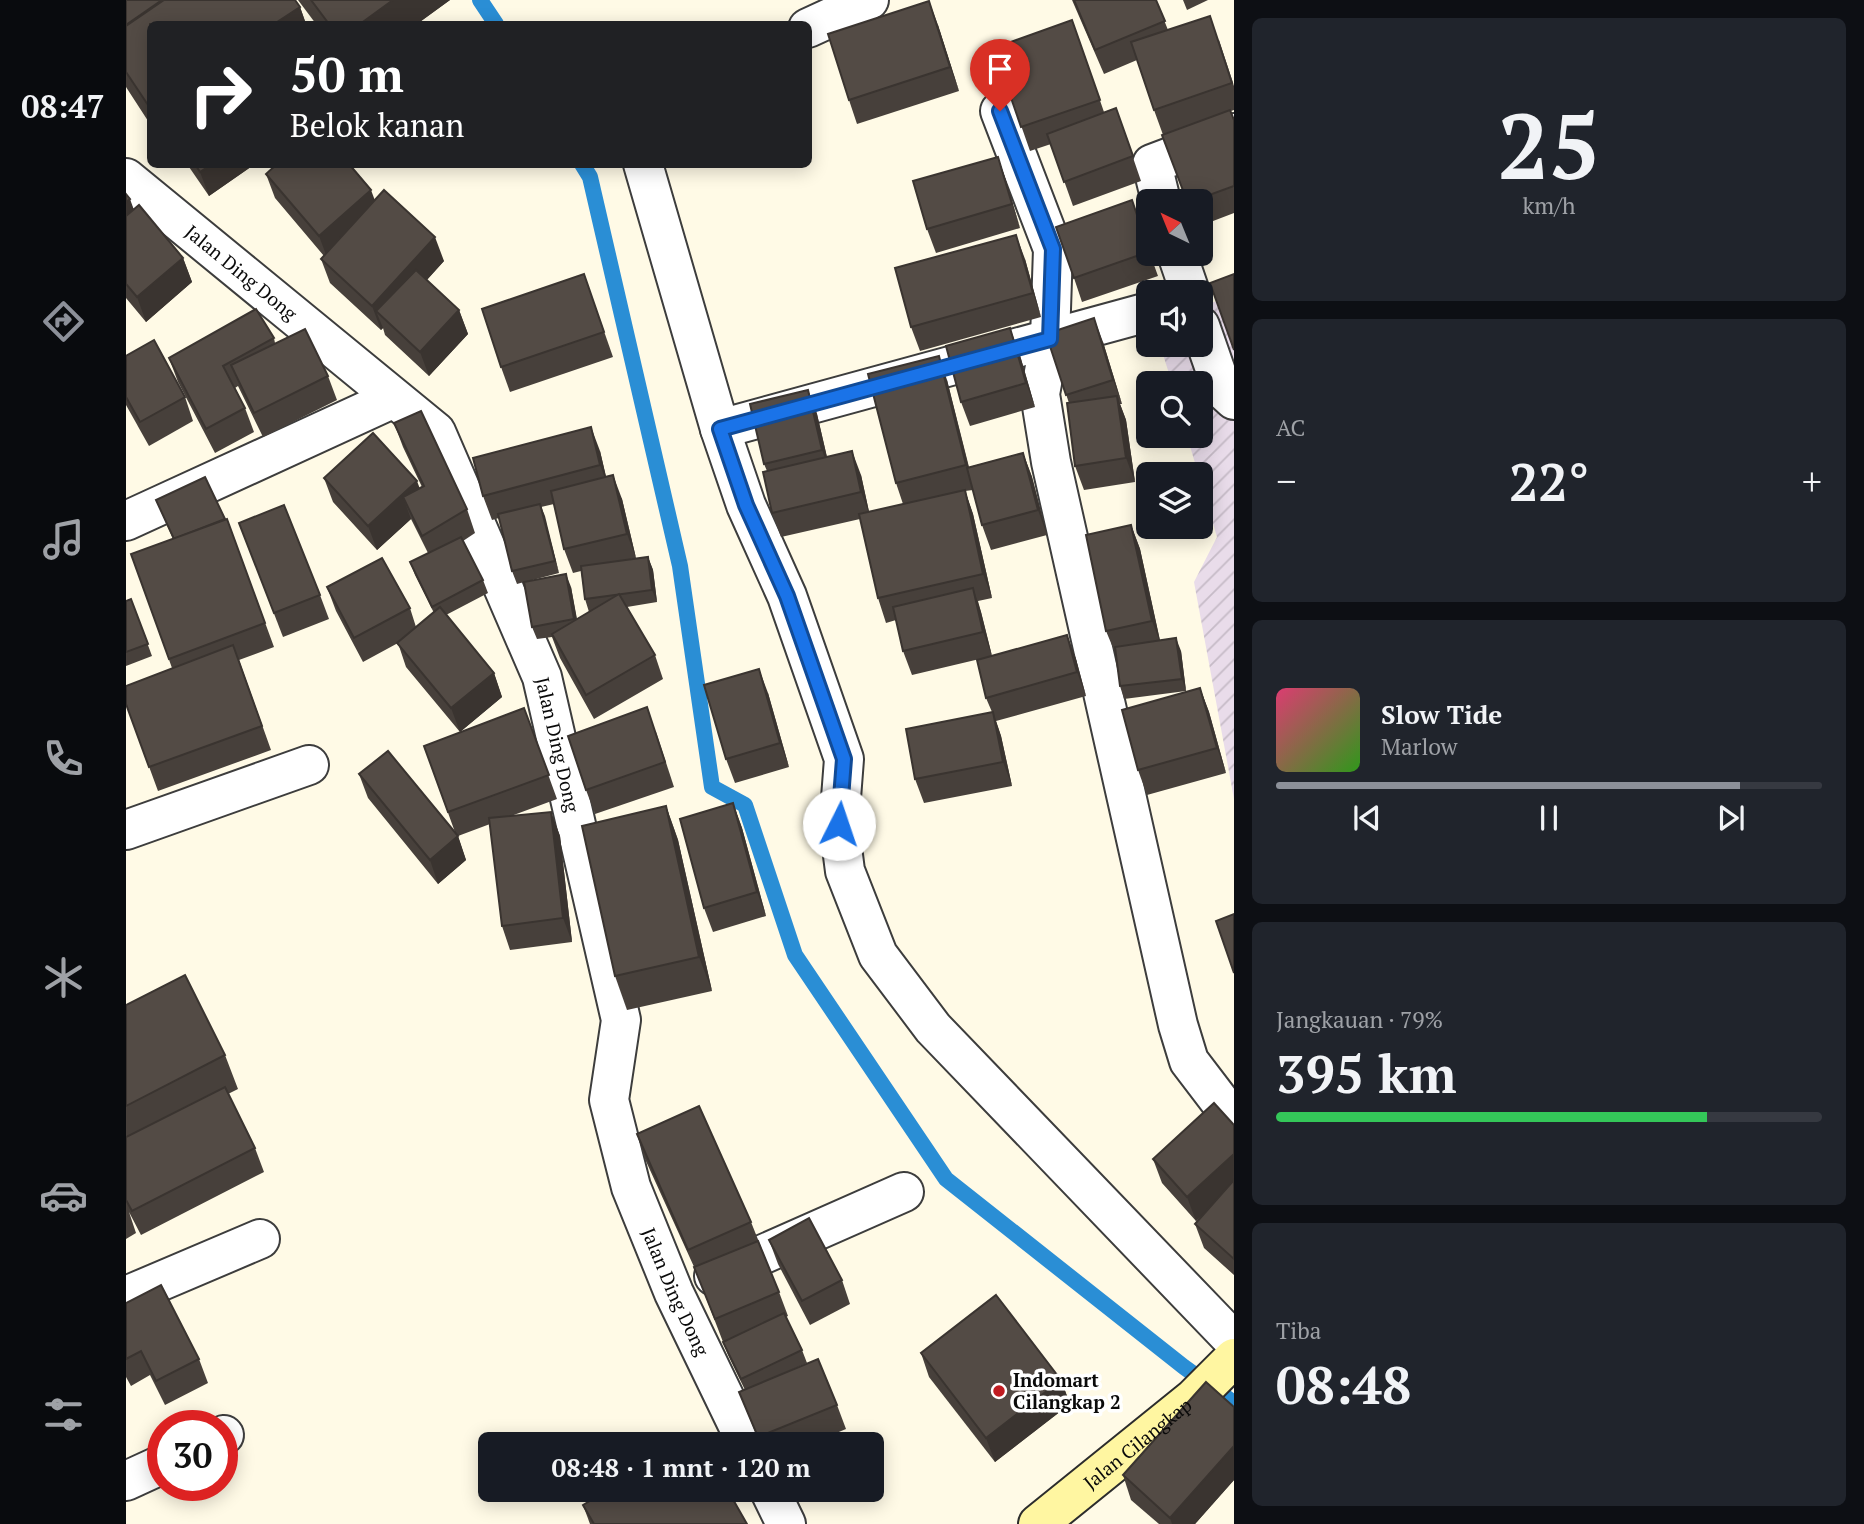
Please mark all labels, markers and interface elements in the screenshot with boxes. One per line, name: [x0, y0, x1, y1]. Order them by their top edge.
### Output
pin: [970, 39, 1030, 111]
text: 50 m: [290, 41, 404, 106]
icon: right: [175, 49, 266, 140]
icon: arrive: [981, 50, 1019, 88]
text: 25: [1498, 84, 1600, 205]
text: 08:47: [21, 85, 105, 127]
text: Belok kanan: [290, 104, 464, 146]
north arrow: [1136, 189, 1213, 266]
map controls: [1136, 189, 1213, 539]
text: km/h: [1522, 190, 1576, 221]
street label: Jalan Ding Dong: [180, 219, 304, 326]
button: sound: [1136, 280, 1213, 357]
icon: directions: [39, 297, 88, 346]
button: search: [1136, 371, 1213, 448]
text: AC: [1276, 412, 1305, 443]
text: 22°: [1509, 447, 1589, 516]
text: −: [1276, 456, 1296, 506]
text: +: [1802, 456, 1822, 506]
button: layers: [1136, 462, 1213, 539]
icon: music: [39, 515, 88, 564]
street label: Jalan Ding Dong: [530, 674, 586, 815]
text: Slow Tide: [1381, 697, 1502, 731]
text: Marlow: [1381, 731, 1458, 762]
icon: phone: [39, 734, 88, 783]
position arrow: [802, 787, 876, 861]
icon: previous: [1348, 799, 1386, 837]
icon: pause: [1530, 799, 1568, 837]
icon: next: [1712, 799, 1750, 837]
icon: climate: [39, 953, 88, 1002]
text: Jangkauan · 79%: [1276, 1004, 1443, 1035]
text: 395 km: [1276, 1039, 1457, 1108]
icon: car: [39, 1171, 88, 1220]
street label: Jalan Ding Dong: [637, 1224, 716, 1360]
text: Tiba: [1276, 1315, 1321, 1346]
text: 08:48: [1276, 1350, 1411, 1419]
place label: Indomart Cilangkap 2: [1013, 1367, 1121, 1414]
marker: Indomart Cilangkap 2: [991, 1383, 1007, 1399]
icon: filters: [39, 1390, 88, 1439]
street label: Jalan Cilangkap: [1078, 1392, 1197, 1494]
speed limit sign: 30: [147, 1410, 238, 1501]
text: 08:48 · 1 mnt · 120 m: [551, 1450, 811, 1484]

